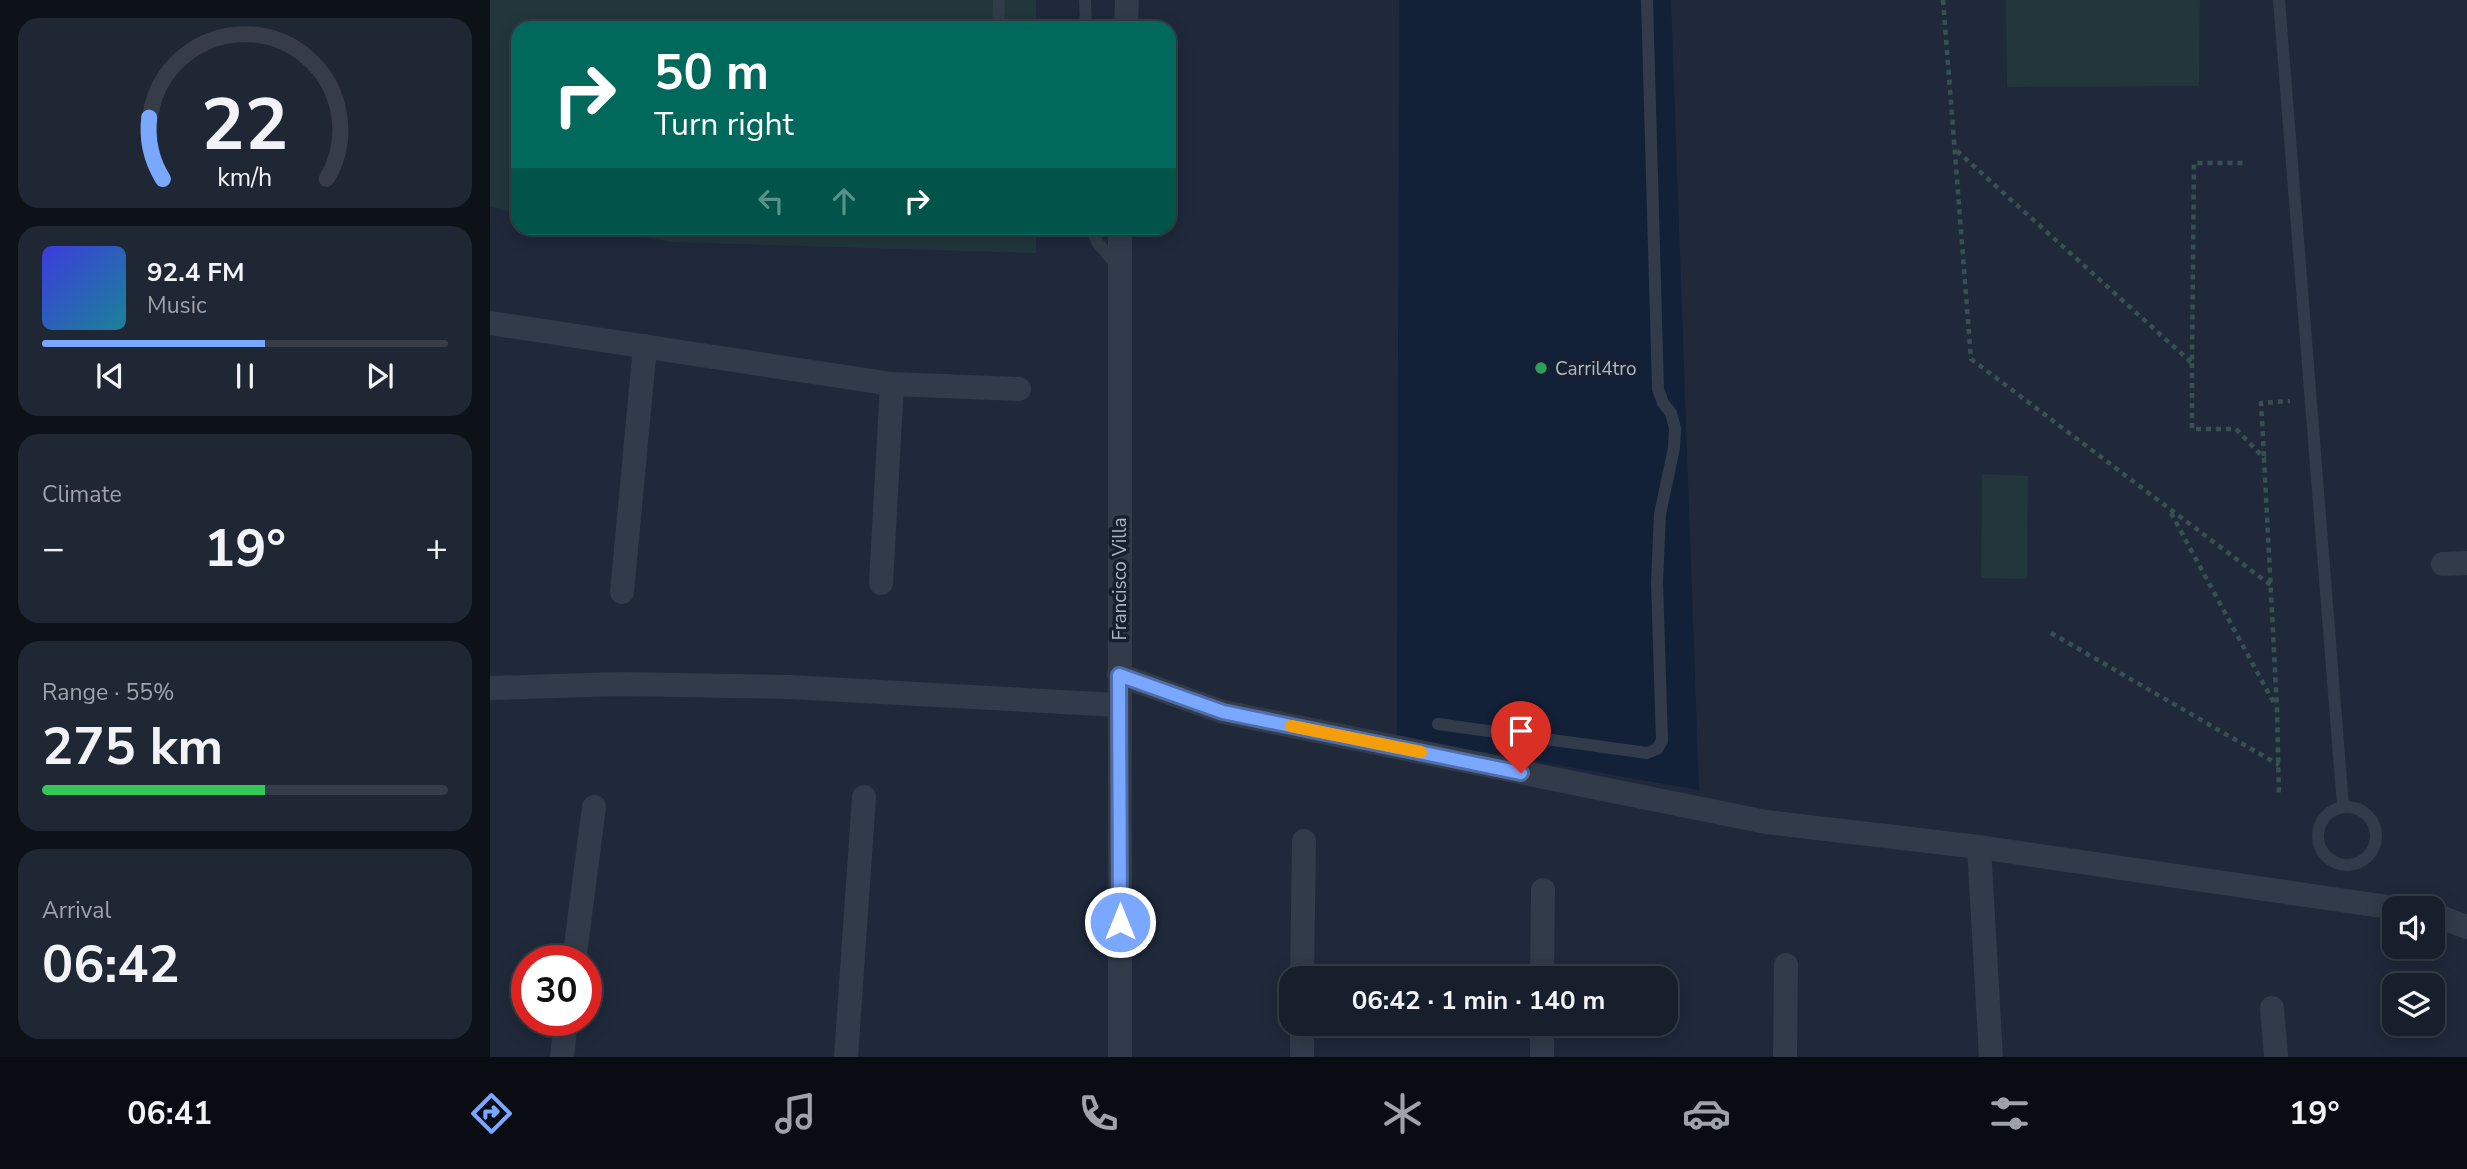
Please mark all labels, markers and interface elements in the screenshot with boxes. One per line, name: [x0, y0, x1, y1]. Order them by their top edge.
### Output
text: 50 m: [654, 39, 769, 106]
icon: right: [539, 49, 630, 140]
text: 22: [201, 75, 289, 175]
text: Turn right: [654, 103, 794, 146]
text: km/h: [217, 161, 273, 195]
icon: left: [752, 182, 790, 220]
icon: ahead: [825, 182, 863, 220]
icon: right: [898, 182, 936, 220]
text: 92.4 FM: [147, 255, 244, 290]
text: Music: [147, 290, 207, 321]
place label: Carril4tro: [1555, 356, 1636, 382]
icon: previous: [91, 357, 129, 395]
icon: pause: [226, 357, 264, 395]
icon: next: [361, 357, 399, 395]
marker: Carril4tro: [1533, 360, 1549, 376]
text: Climate: [42, 479, 122, 510]
text: 19°: [204, 513, 286, 584]
street label: Francisco Villa: [1107, 517, 1133, 641]
text: −: [42, 523, 65, 574]
text: +: [425, 523, 448, 574]
text: Range · 55%: [42, 677, 174, 708]
pin: [1491, 701, 1551, 773]
text: 275 km: [42, 711, 223, 782]
icon: arrive: [1502, 712, 1540, 750]
position arrow: [1083, 885, 1157, 959]
text: Arrival: [42, 895, 111, 926]
map controls: [2382, 896, 2445, 1036]
button: sound: [2382, 896, 2445, 959]
text: 06:42: [42, 929, 180, 1000]
speed limit sign: 30: [511, 945, 602, 1036]
button: layers: [2382, 973, 2445, 1036]
text: 06:42 · 1 min · 140 m: [1352, 983, 1605, 1018]
icon: directions: [467, 1089, 516, 1138]
icon: music: [771, 1089, 820, 1138]
icon: phone: [1074, 1089, 1123, 1138]
icon: climate: [1378, 1089, 1427, 1138]
icon: car: [1682, 1089, 1731, 1138]
icon: filters: [1985, 1089, 2034, 1138]
text: 06:41: [127, 1092, 212, 1135]
text: 19°: [2289, 1092, 2340, 1135]

